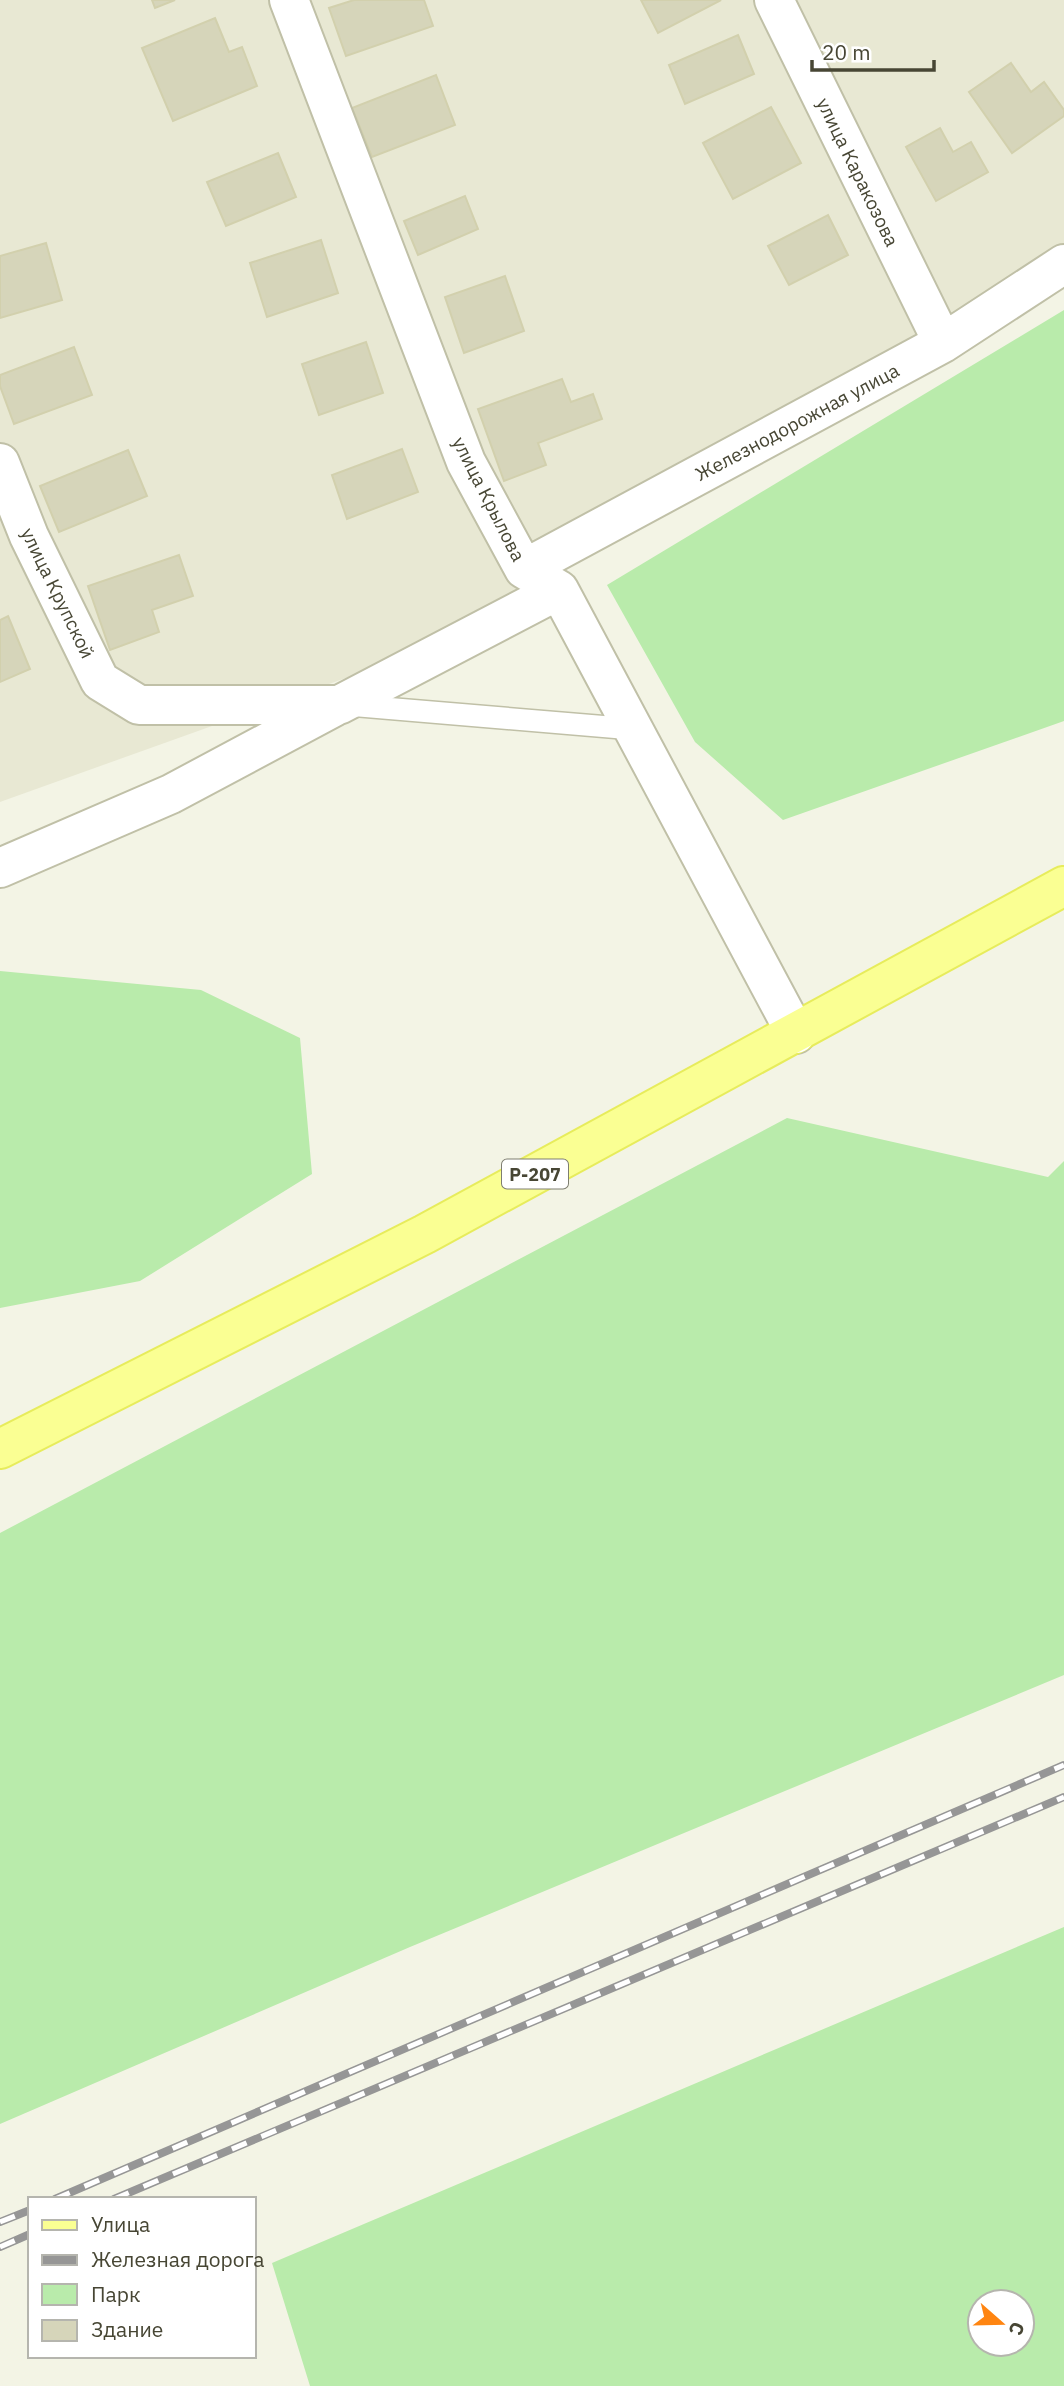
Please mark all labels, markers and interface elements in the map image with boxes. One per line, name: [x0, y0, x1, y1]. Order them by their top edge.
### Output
scale bar: [812, 28, 934, 72]
text: 20 m: [822, 38, 871, 66]
street label: улица Каракозова: [812, 94, 904, 250]
street label: Железнодорожная улица: [691, 358, 903, 486]
street label: улица Крылова: [447, 433, 531, 565]
street label: улица Крупской: [16, 524, 100, 662]
road number: Р-207: [502, 1160, 568, 1189]
legend: [28, 2197, 256, 2358]
text: Улица: [91, 2210, 150, 2238]
text: Железная дорога: [91, 2245, 264, 2273]
text: Парк: [91, 2280, 141, 2308]
north arrow: [966, 2288, 1036, 2358]
text: Здание: [91, 2315, 163, 2343]
text: С: [1004, 2319, 1030, 2339]

